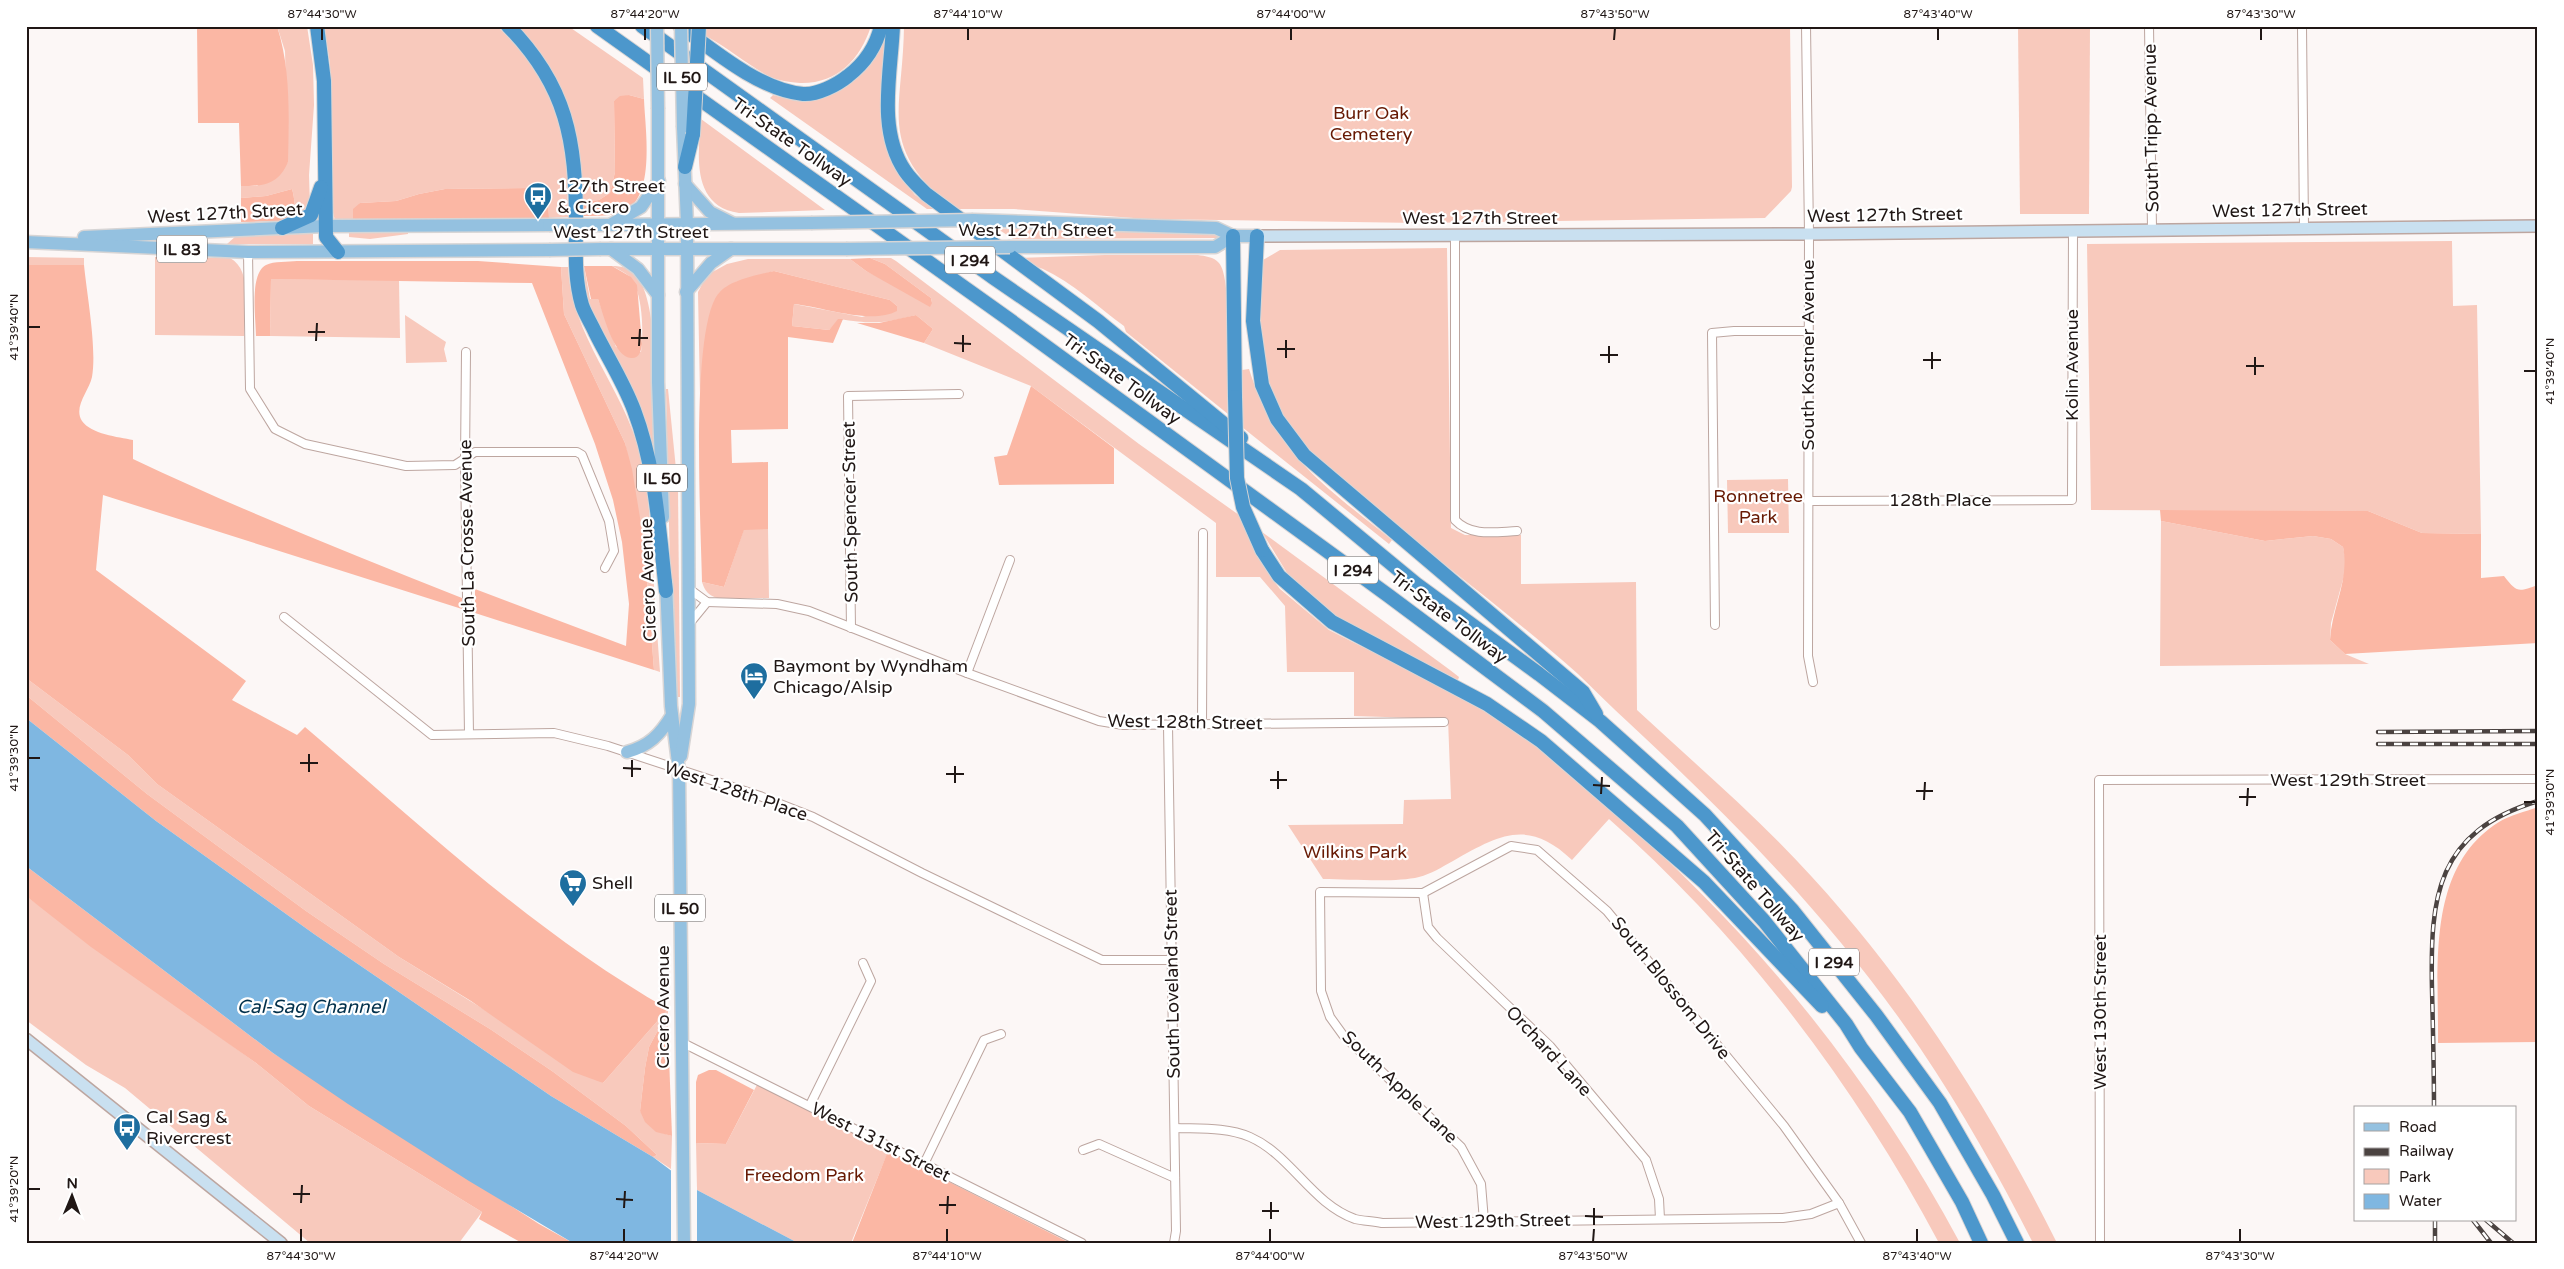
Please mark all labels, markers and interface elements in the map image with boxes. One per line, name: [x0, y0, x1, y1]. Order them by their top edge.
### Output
text: 87°44'30"W: [287, 7, 357, 21]
text: 87°44'20"W: [610, 7, 680, 21]
text: 87°44'10"W: [933, 7, 1003, 21]
text: 87°44'00"W: [1256, 7, 1326, 21]
text: 87°43'50"W: [1580, 7, 1650, 21]
text: 87°43'40"W: [1903, 7, 1973, 21]
text: 87°43'30"W: [2226, 7, 2296, 21]
street label: South Tripp Avenue: [2139, 44, 2163, 212]
road number: IL 50: [657, 64, 707, 90]
street label: Tri-State Tollway: [728, 93, 856, 192]
park label: Burr Oak Cemetery: [1330, 102, 1413, 145]
place label: 127th Street & Cicero: [557, 175, 665, 218]
bus stop icon: 127th Street & Cicero: [523, 181, 553, 220]
street label: West 127th Street: [147, 198, 303, 228]
street label: West 127th Street: [2212, 198, 2368, 222]
street label: West 127th Street: [1807, 203, 1963, 227]
street label: West 127th Street: [1402, 207, 1558, 229]
street label: West 127th Street: [958, 219, 1114, 241]
street label: West 127th Street: [553, 221, 709, 243]
road number: IL 83: [157, 235, 207, 262]
road number: I 294: [945, 246, 995, 274]
street label: South Kostner Avenue: [1797, 259, 1819, 451]
text: 41°39'40"N: [7, 294, 21, 361]
street label: Kolin Avenue: [2061, 309, 2083, 421]
street label: Tri-State Tollway: [1059, 329, 1186, 429]
text: 41°39'40"N: [2543, 338, 2557, 405]
street label: South Spencer Street: [837, 421, 863, 603]
street label: South La Crosse Avenue: [454, 439, 480, 647]
road number: IL 50: [637, 464, 687, 492]
park label: Ronnetree Park: [1713, 485, 1803, 528]
street label: 128th Place: [1889, 489, 1991, 511]
street label: Cicero Avenue: [635, 518, 661, 642]
road number: I 294: [1328, 556, 1378, 584]
street label: Tri-State Tollway: [1386, 566, 1512, 668]
place label: Baymont by Wyndham Chicago/Alsip: [773, 655, 968, 698]
hotel icon: Baymont by Wyndham Chicago/Alsip: [739, 661, 769, 700]
street label: West 128th Street: [1107, 710, 1263, 734]
text: 41°39'30"N: [7, 725, 21, 792]
street label: West 128th Place: [661, 756, 811, 826]
street label: West 129th Street: [2270, 769, 2426, 791]
text: 41°39'30"N: [2543, 769, 2557, 836]
street label: Tri-State Tollway: [1700, 826, 1810, 947]
park label: Wilkins Park: [1303, 841, 1407, 863]
supermarket icon: Shell: [558, 868, 588, 907]
place label: Shell: [592, 872, 633, 894]
street label: South Loveland Street: [1159, 889, 1185, 1079]
road number: IL 50: [655, 894, 705, 921]
street label: South Blossom Drive: [1607, 912, 1735, 1064]
street label: West 130th Street: [2089, 934, 2111, 1090]
street label: Cicero Avenue: [652, 945, 674, 1069]
road number: I 294: [1809, 949, 1859, 976]
water label: Cal-Sag Channel: [237, 996, 387, 1018]
street label: Orchard Lane: [1501, 1001, 1597, 1101]
street label: South Apple Lane: [1337, 1026, 1463, 1148]
street label: West 131st Street: [808, 1097, 954, 1187]
place label: Cal Sag & Rivercrest: [146, 1106, 231, 1149]
legend: [2354, 1106, 2516, 1222]
bus stop icon: Cal Sag & Rivercrest: [112, 1112, 142, 1151]
text: Road: [2399, 1118, 2437, 1136]
text: Railway: [2399, 1142, 2454, 1160]
text: 41°39'20"N: [7, 1156, 21, 1223]
park label: Freedom Park: [744, 1164, 864, 1186]
text: Park: [2399, 1168, 2431, 1186]
north arrow: [48, 1172, 98, 1222]
text: N: [66, 1175, 78, 1192]
text: Water: [2399, 1192, 2442, 1210]
street label: West 129th Street: [1415, 1209, 1571, 1233]
text: 87°44'30"W: [266, 1249, 336, 1263]
text: 87°44'20"W: [589, 1249, 659, 1263]
text: 87°44'10"W: [912, 1249, 982, 1263]
text: 87°44'00"W: [1235, 1249, 1305, 1263]
text: 87°43'50"W: [1558, 1249, 1628, 1263]
text: 87°43'40"W: [1882, 1249, 1952, 1263]
text: 87°43'30"W: [2205, 1249, 2275, 1263]

